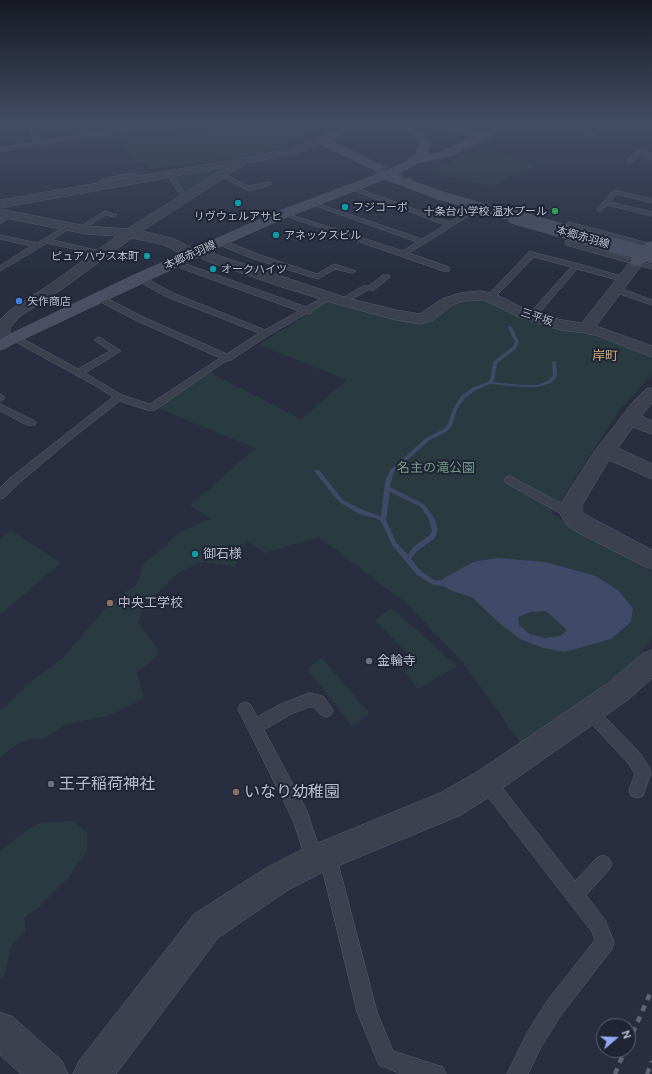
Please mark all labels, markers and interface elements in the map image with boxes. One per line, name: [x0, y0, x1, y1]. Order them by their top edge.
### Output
marker: リヴウェルアサヒ: [233, 198, 243, 208]
place label: フジコーポ: [353, 200, 408, 214]
marker: フジコーポ: [340, 202, 350, 212]
place label: 十条台小学校 温水プール: [423, 204, 547, 218]
marker: 十条台小学校 温水プール: [550, 206, 560, 216]
place label: リヴウェルアサヒ: [194, 209, 282, 223]
street label: 本郷赤羽線: [555, 223, 611, 251]
place label: アネックスビル: [284, 228, 361, 242]
marker: アネックスビル: [271, 230, 281, 240]
street label: 本郷赤羽線: [162, 238, 218, 272]
place label: ピュアハウス本町: [51, 249, 139, 263]
marker: ピュアハウス本町: [142, 251, 152, 261]
place label: オークハイツ: [221, 262, 287, 276]
marker: オークハイツ: [208, 264, 218, 274]
place label: 矢作商店: [27, 294, 71, 308]
marker: 矢作商店: [14, 296, 24, 306]
street label: 三平坂: [519, 306, 555, 328]
district label: 岸町: [592, 348, 618, 364]
park label: 名主の滝公園: [397, 460, 475, 476]
place label: 御石様: [203, 546, 242, 562]
marker: 御石様: [190, 549, 200, 559]
place label: 中央工学校: [118, 595, 183, 611]
marker: 中央工学校: [105, 598, 115, 608]
place label: 金輪寺: [377, 653, 416, 669]
marker: 金輪寺: [364, 656, 374, 666]
place label: 王子稲荷神社: [59, 774, 155, 794]
marker: 王子稲荷神社: [46, 779, 56, 789]
place label: いなり幼稚園: [244, 782, 340, 802]
marker: いなり幼稚園: [231, 787, 241, 797]
north arrow: [596, 1018, 636, 1058]
text: N: [619, 1029, 633, 1040]

